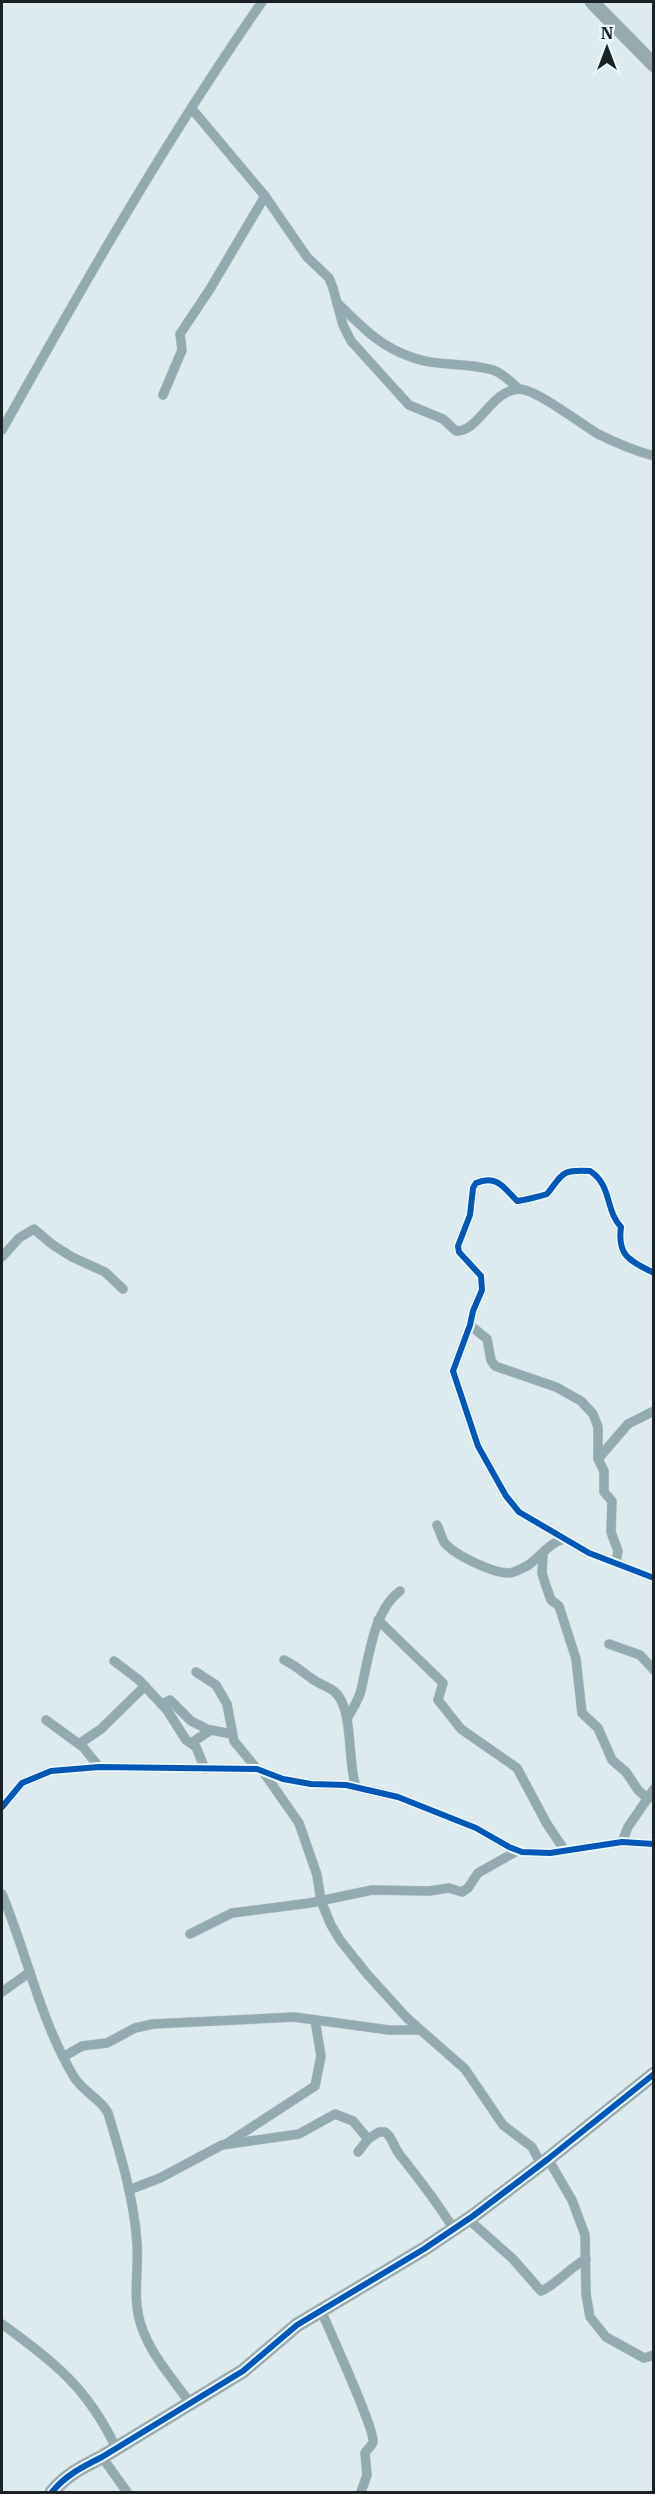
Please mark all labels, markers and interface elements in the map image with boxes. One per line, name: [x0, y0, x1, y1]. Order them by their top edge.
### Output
north arrow: [577, 18, 637, 78]
text: N: [601, 23, 613, 43]

